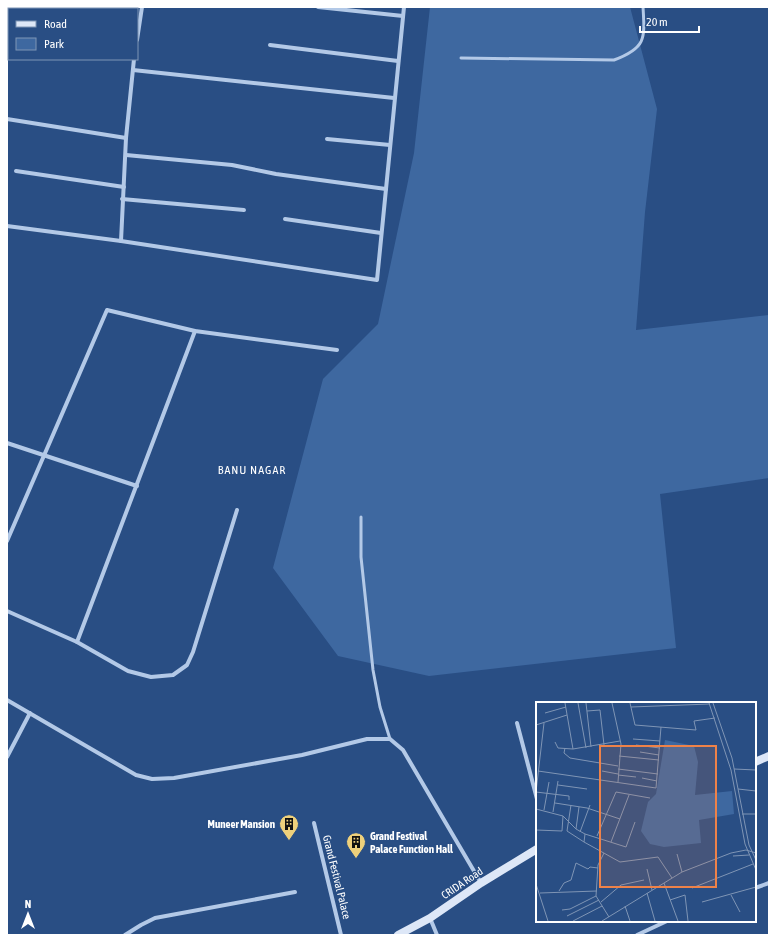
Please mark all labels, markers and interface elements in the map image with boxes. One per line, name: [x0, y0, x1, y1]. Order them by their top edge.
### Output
legend: [8, 8, 138, 60]
scale bar: [640, 8, 699, 34]
text: 20 m: [646, 15, 668, 29]
text: Road: [44, 17, 67, 31]
text: Park: [44, 37, 65, 51]
district label: BANU NAGAR: [218, 463, 286, 477]
inset map: [536, 702, 756, 922]
building icon: Muneer Mansion: [278, 813, 300, 841]
place label: Muneer Mansion: [208, 818, 275, 830]
place label: Grand Festival Palace Function Hall: [370, 830, 454, 855]
building icon: Grand Festival Palace Function Hall: [345, 831, 367, 859]
street label: Grand Festival Palace: [321, 834, 353, 920]
street label: CRIDA Road: [439, 865, 485, 901]
north arrow: [8, 894, 48, 934]
text: N: [25, 898, 31, 910]

